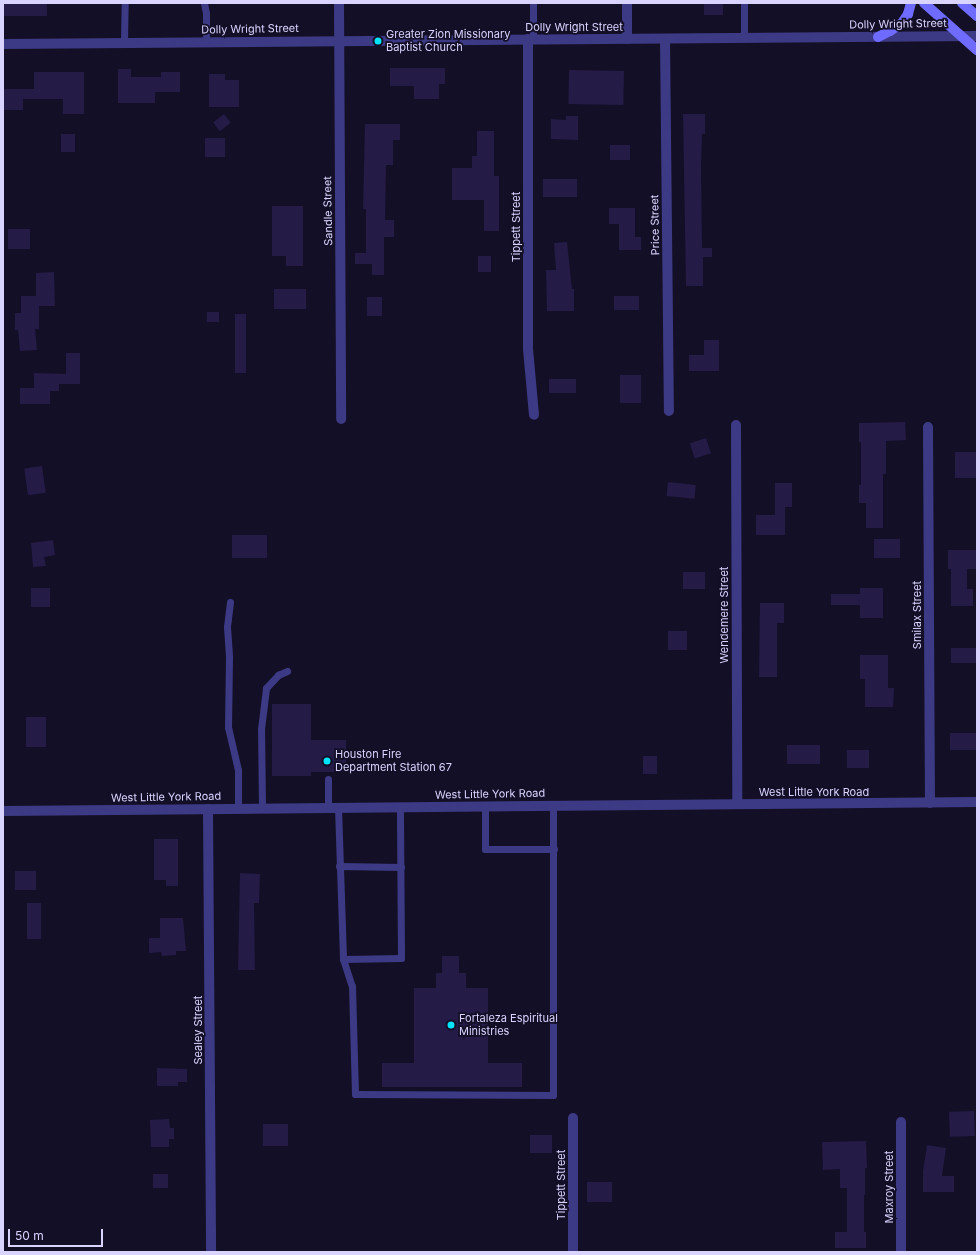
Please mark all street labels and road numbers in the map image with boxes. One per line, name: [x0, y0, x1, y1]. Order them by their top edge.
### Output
street label: Dolly Wright Street: [849, 17, 947, 31]
street label: Dolly Wright Street: [525, 20, 623, 34]
street label: Dolly Wright Street: [201, 22, 299, 36]
street label: Sandle Street: [321, 176, 335, 246]
street label: Tippett Street: [509, 192, 523, 262]
street label: Price Street: [648, 194, 662, 256]
street label: Wendemere Street: [717, 567, 731, 663]
street label: Smilax Street: [910, 581, 924, 649]
street label: West Little York Road: [759, 785, 869, 799]
street label: West Little York Road: [435, 786, 545, 802]
street label: West Little York Road: [111, 789, 221, 805]
street label: Sealey Street: [191, 996, 205, 1064]
street label: Tippett Street: [554, 1150, 568, 1220]
street label: Maxroy Street: [882, 1151, 896, 1223]

